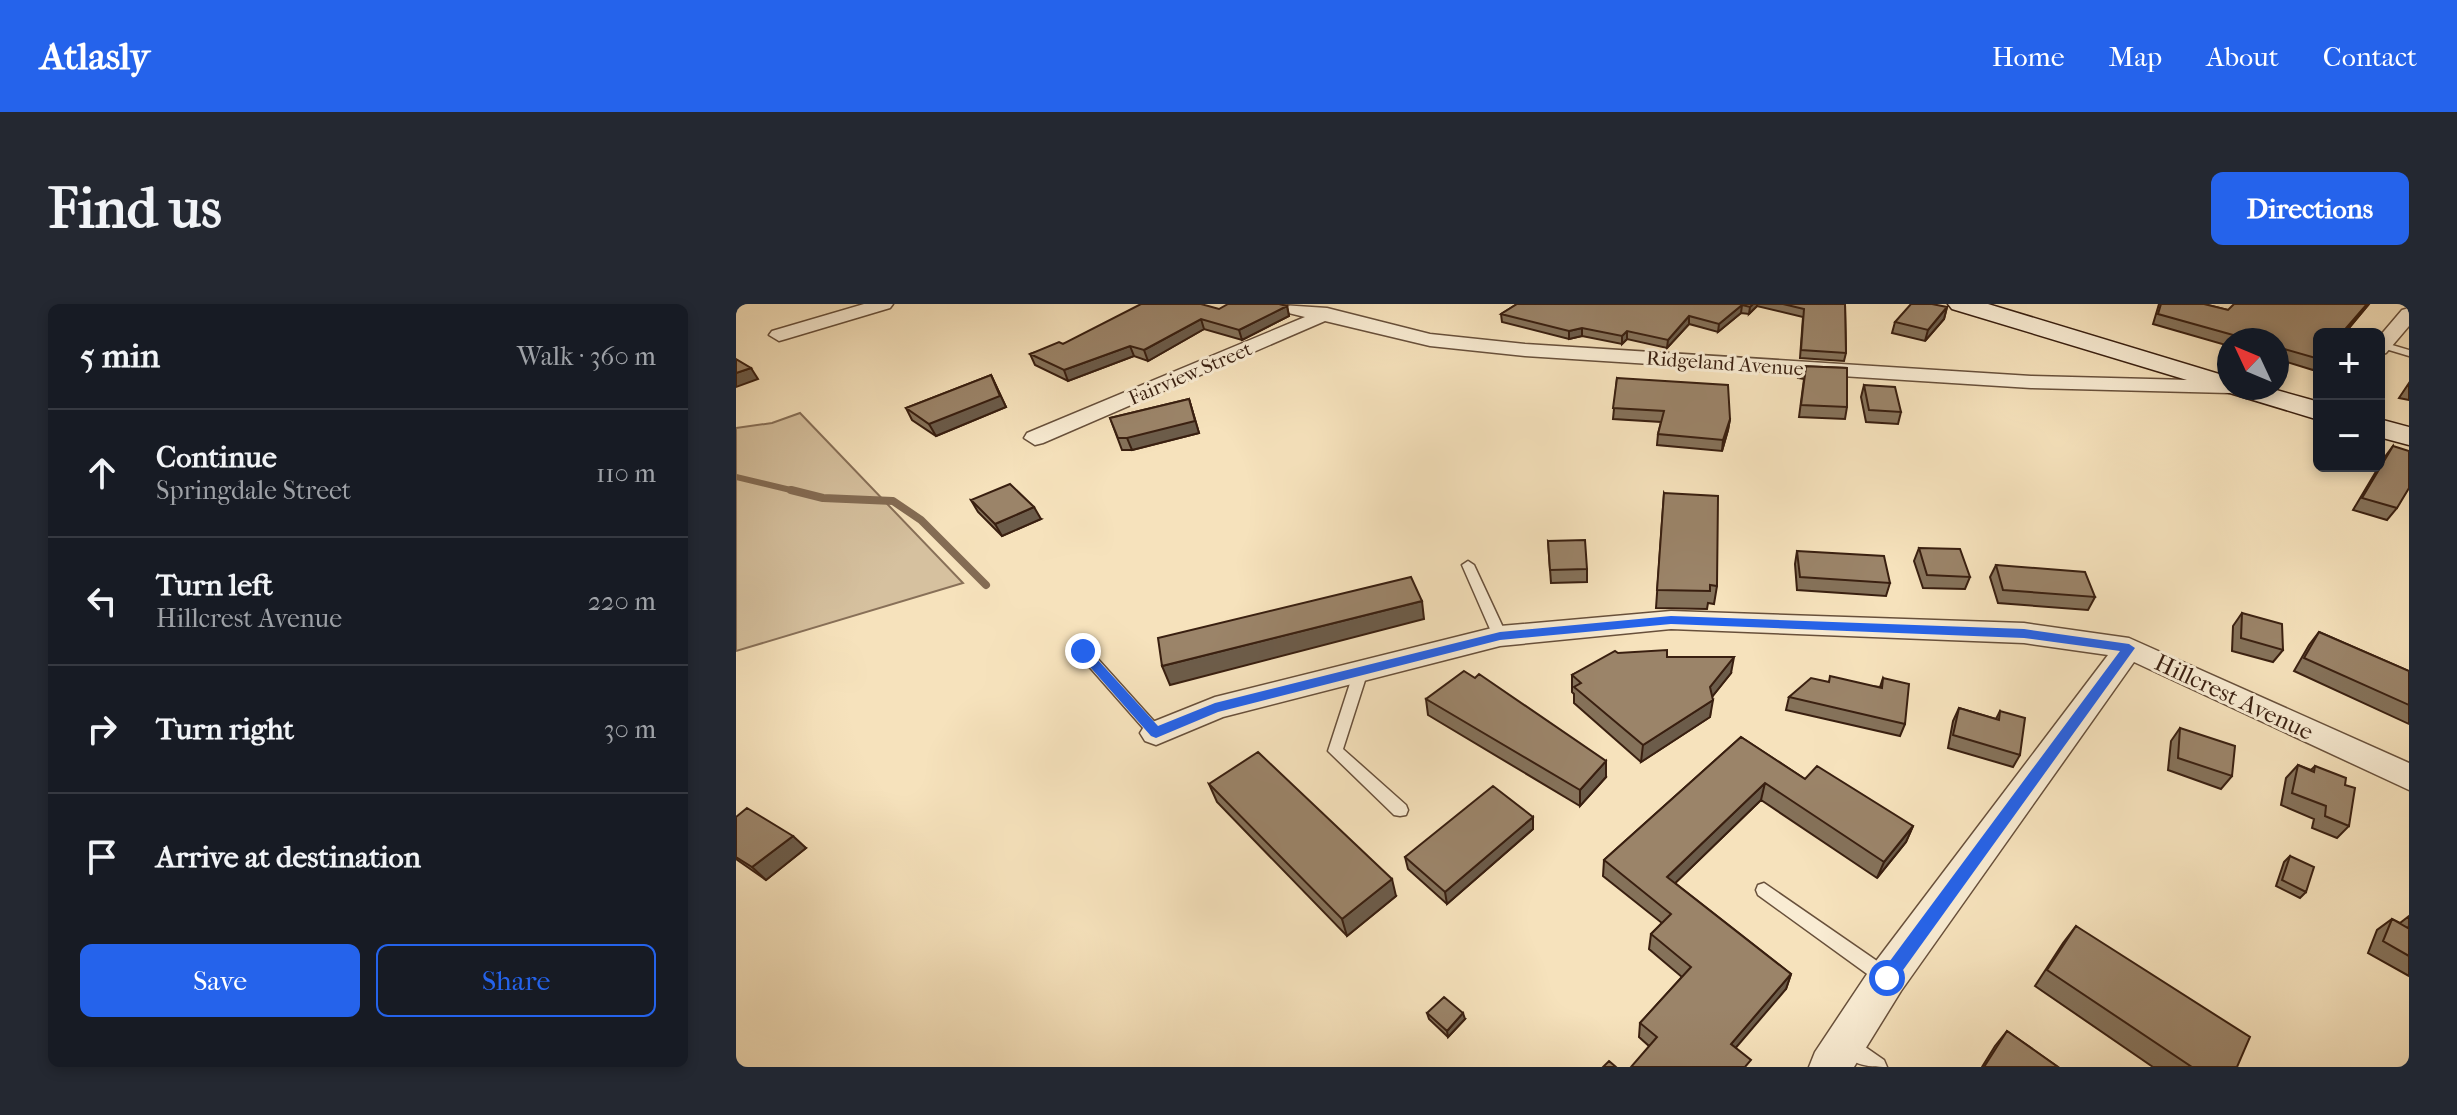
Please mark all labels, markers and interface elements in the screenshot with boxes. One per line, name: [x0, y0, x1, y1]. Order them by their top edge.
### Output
text: Atlasly: [40, 34, 150, 79]
text: Home: [1992, 40, 2065, 73]
text: Map: [2109, 40, 2162, 73]
text: About: [2206, 40, 2279, 73]
text: Contact: [2323, 40, 2417, 73]
button: Directions: [2211, 172, 2409, 245]
text: Find us: [48, 176, 222, 241]
north arrow: [2217, 328, 2289, 400]
map controls: [2313, 328, 2385, 472]
button: +: [2313, 328, 2385, 400]
text: 5 min: [80, 336, 160, 376]
street label: Fairview Street: [1125, 337, 1255, 410]
text: Walk · 360 m: [517, 341, 656, 372]
street label: Ridgeland Avenue: [1646, 347, 1805, 380]
button: −: [2313, 400, 2385, 472]
text: Continue: [156, 440, 277, 475]
icon: ahead: [80, 451, 124, 495]
text: 110 m: [596, 458, 656, 489]
text: Springdale Street: [156, 475, 351, 506]
text: Turn left: [156, 568, 273, 603]
icon: left: [80, 579, 124, 623]
text: 220 m: [588, 586, 656, 617]
text: Hillcrest Avenue: [156, 603, 342, 634]
route end: [1065, 633, 1101, 669]
street label: Hillcrest Avenue: [2150, 648, 2318, 746]
icon: right: [80, 707, 124, 751]
text: Turn right: [156, 712, 294, 747]
text: 30 m: [604, 714, 656, 745]
icon: arrive: [80, 835, 124, 879]
text: Arrive at destination: [156, 840, 421, 875]
button: Save: [80, 944, 360, 1017]
button: Share: [376, 944, 656, 1017]
route start: [1869, 960, 1905, 996]

